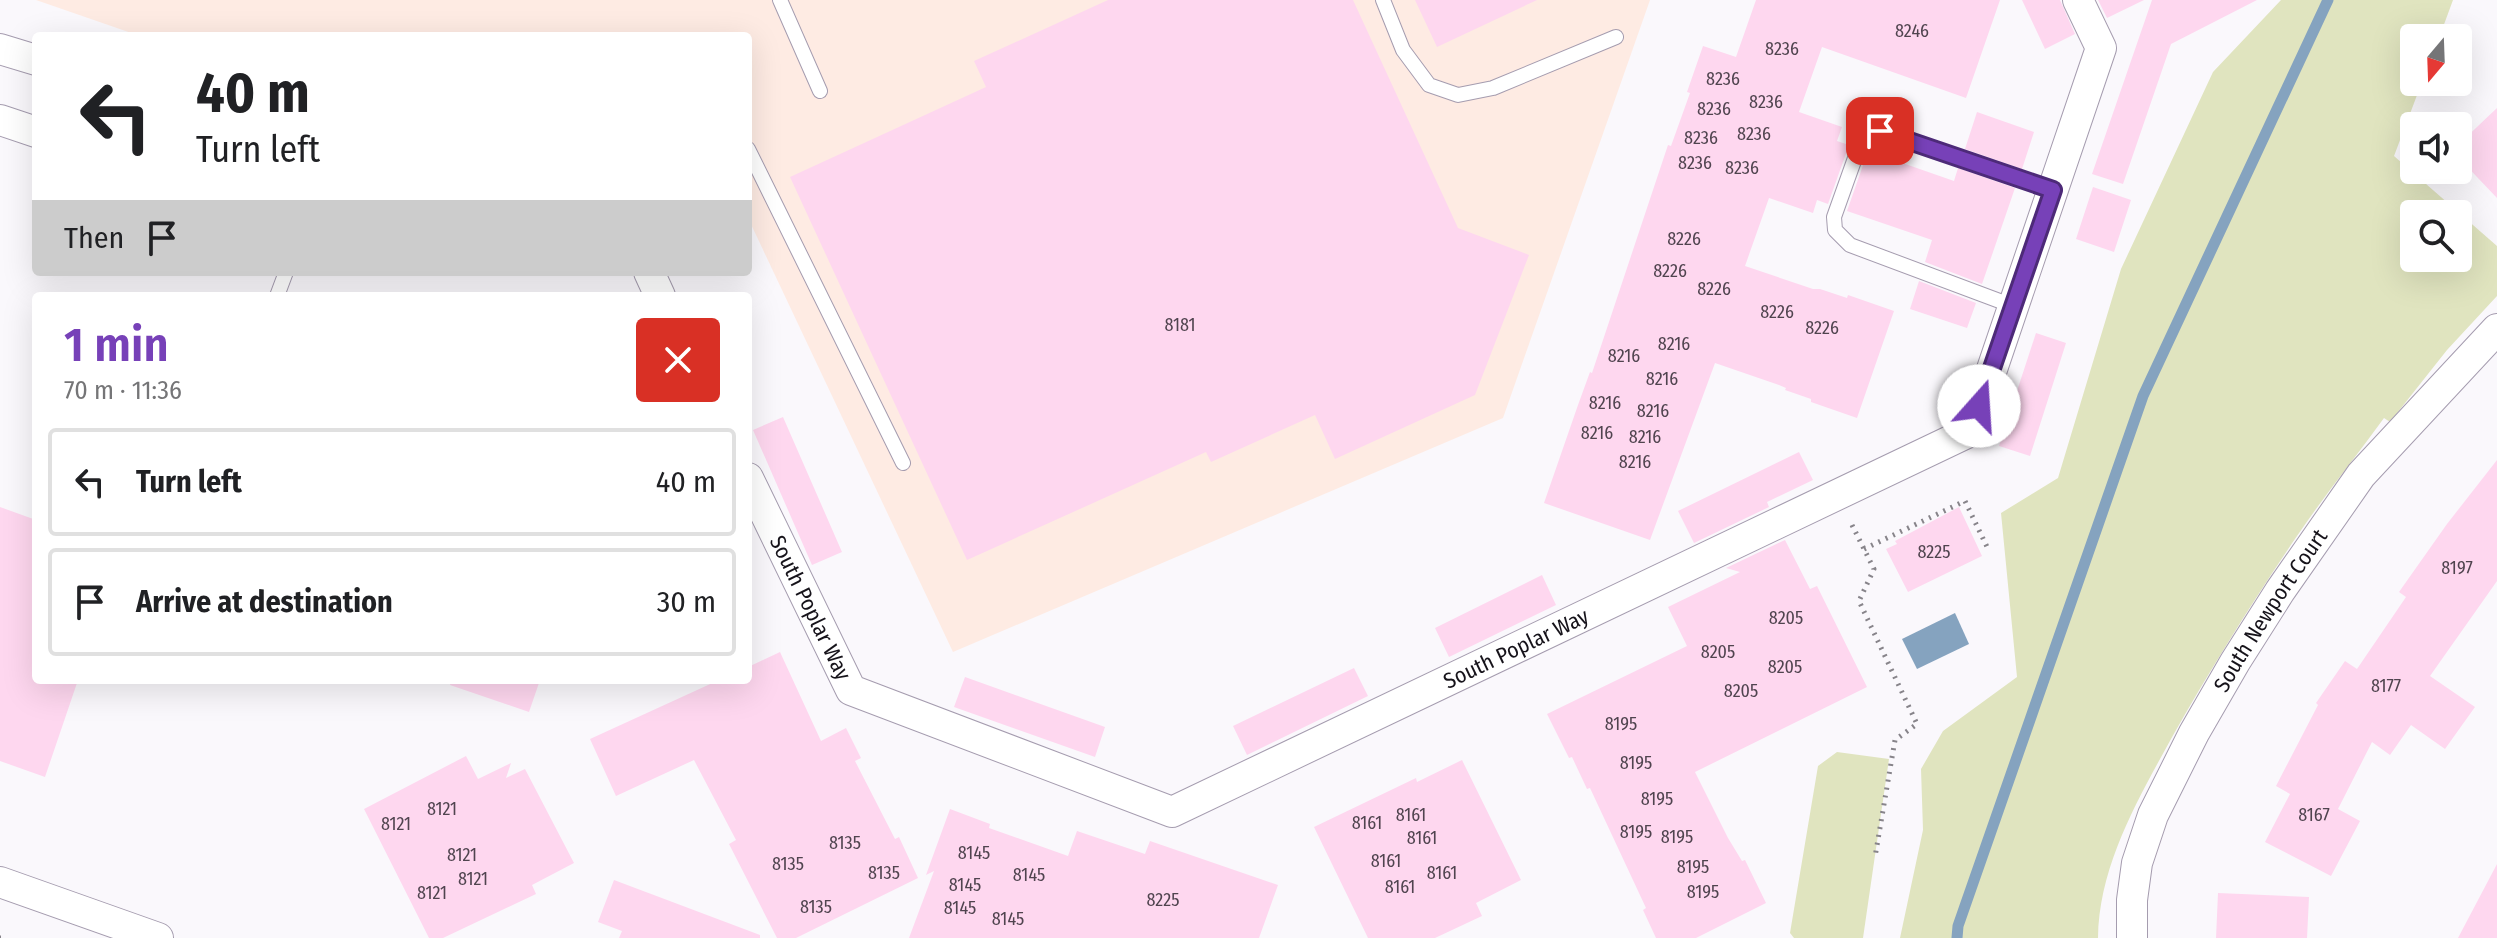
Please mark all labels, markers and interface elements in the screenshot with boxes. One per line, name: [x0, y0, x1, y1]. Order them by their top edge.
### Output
house number: 8246: [1895, 20, 1929, 42]
north arrow: [2400, 24, 2472, 96]
map controls: [2400, 24, 2472, 272]
house number: 8236: [1765, 38, 1799, 60]
text: 40 m: [196, 60, 310, 127]
icon: left: [64, 64, 168, 168]
house number: 8236: [1706, 68, 1740, 90]
house number: 8236: [1749, 91, 1783, 113]
pin: [1846, 97, 1914, 165]
house number: 8236: [1697, 98, 1731, 120]
icon: arrive: [1858, 109, 1902, 153]
button: sound: [2400, 112, 2472, 184]
house number: 8236: [1737, 123, 1771, 145]
house number: 8236: [1684, 127, 1718, 149]
text: Turn left: [196, 128, 320, 172]
house number: 8236: [1678, 152, 1712, 174]
house number: 8236: [1725, 157, 1759, 179]
button: search: [2400, 200, 2472, 272]
icon: arrive: [140, 216, 184, 260]
text: Then: [64, 220, 124, 256]
house number: 8226: [1667, 228, 1701, 250]
house number: 8226: [1653, 260, 1687, 282]
house number: 8226: [1697, 278, 1731, 300]
house number: 8226: [1760, 301, 1794, 323]
house number: 8181: [1164, 314, 1196, 336]
text: 1 min: [64, 316, 169, 374]
house number: 8226: [1805, 317, 1839, 339]
button: close: [636, 318, 720, 402]
house number: 8216: [1658, 333, 1690, 355]
house number: 8216: [1608, 345, 1640, 367]
position arrow: [1937, 364, 2021, 448]
house number: 8216: [1646, 368, 1678, 390]
text: 70 m · 11:36: [64, 375, 182, 406]
house number: 8216: [1589, 392, 1621, 414]
house number: 8216: [1637, 400, 1669, 422]
house number: 8216: [1581, 422, 1613, 444]
house number: 8216: [1629, 426, 1661, 448]
house number: 8216: [1619, 451, 1651, 473]
icon: left: [68, 460, 112, 504]
text: Turn left: [136, 464, 242, 500]
text: 40 m: [656, 464, 716, 500]
street label: South Newport Court: [2208, 523, 2334, 697]
street label: South Poplar Way: [764, 531, 857, 685]
house number: 8225: [1917, 541, 1951, 563]
house number: 8197: [2441, 557, 2473, 579]
icon: arrive: [68, 580, 112, 624]
text: Arrive at destination: [136, 584, 393, 620]
text: 30 m: [657, 584, 716, 620]
street label: South Poplar Way: [1439, 602, 1593, 695]
house number: 8205: [1769, 607, 1803, 629]
house number: 8205: [1701, 641, 1735, 663]
house number: 8205: [1768, 656, 1802, 678]
house number: 8177: [2371, 675, 2401, 697]
house number: 8205: [1724, 680, 1758, 702]
house number: 8195: [1605, 713, 1637, 735]
house number: 8195: [1620, 752, 1652, 774]
house number: 8195: [1641, 788, 1673, 810]
house number: 8121: [427, 798, 457, 820]
house number: 8161: [1396, 804, 1426, 826]
house number: 8167: [2298, 804, 2330, 826]
house number: 8161: [1352, 812, 1382, 834]
house number: 8121: [381, 813, 411, 835]
house number: 8195: [1620, 821, 1652, 843]
house number: 8195: [1661, 826, 1693, 848]
house number: 8161: [1407, 827, 1437, 849]
house number: 8135: [829, 832, 861, 854]
house number: 8145: [958, 842, 990, 864]
house number: 8121: [447, 844, 477, 866]
house number: 8161: [1371, 850, 1401, 872]
house number: 8135: [772, 853, 804, 875]
house number: 8195: [1677, 856, 1709, 878]
house number: 8135: [868, 862, 900, 884]
house number: 8161: [1427, 862, 1457, 884]
house number: 8145: [1013, 864, 1045, 886]
house number: 8121: [458, 868, 488, 890]
house number: 8145: [949, 874, 981, 896]
house number: 8161: [1385, 876, 1415, 898]
house number: 8195: [1687, 881, 1719, 903]
house number: 8121: [417, 882, 447, 904]
house number: 8225: [1146, 889, 1180, 911]
house number: 8135: [800, 896, 832, 918]
house number: 8145: [944, 897, 976, 919]
house number: 8145: [992, 908, 1024, 930]

